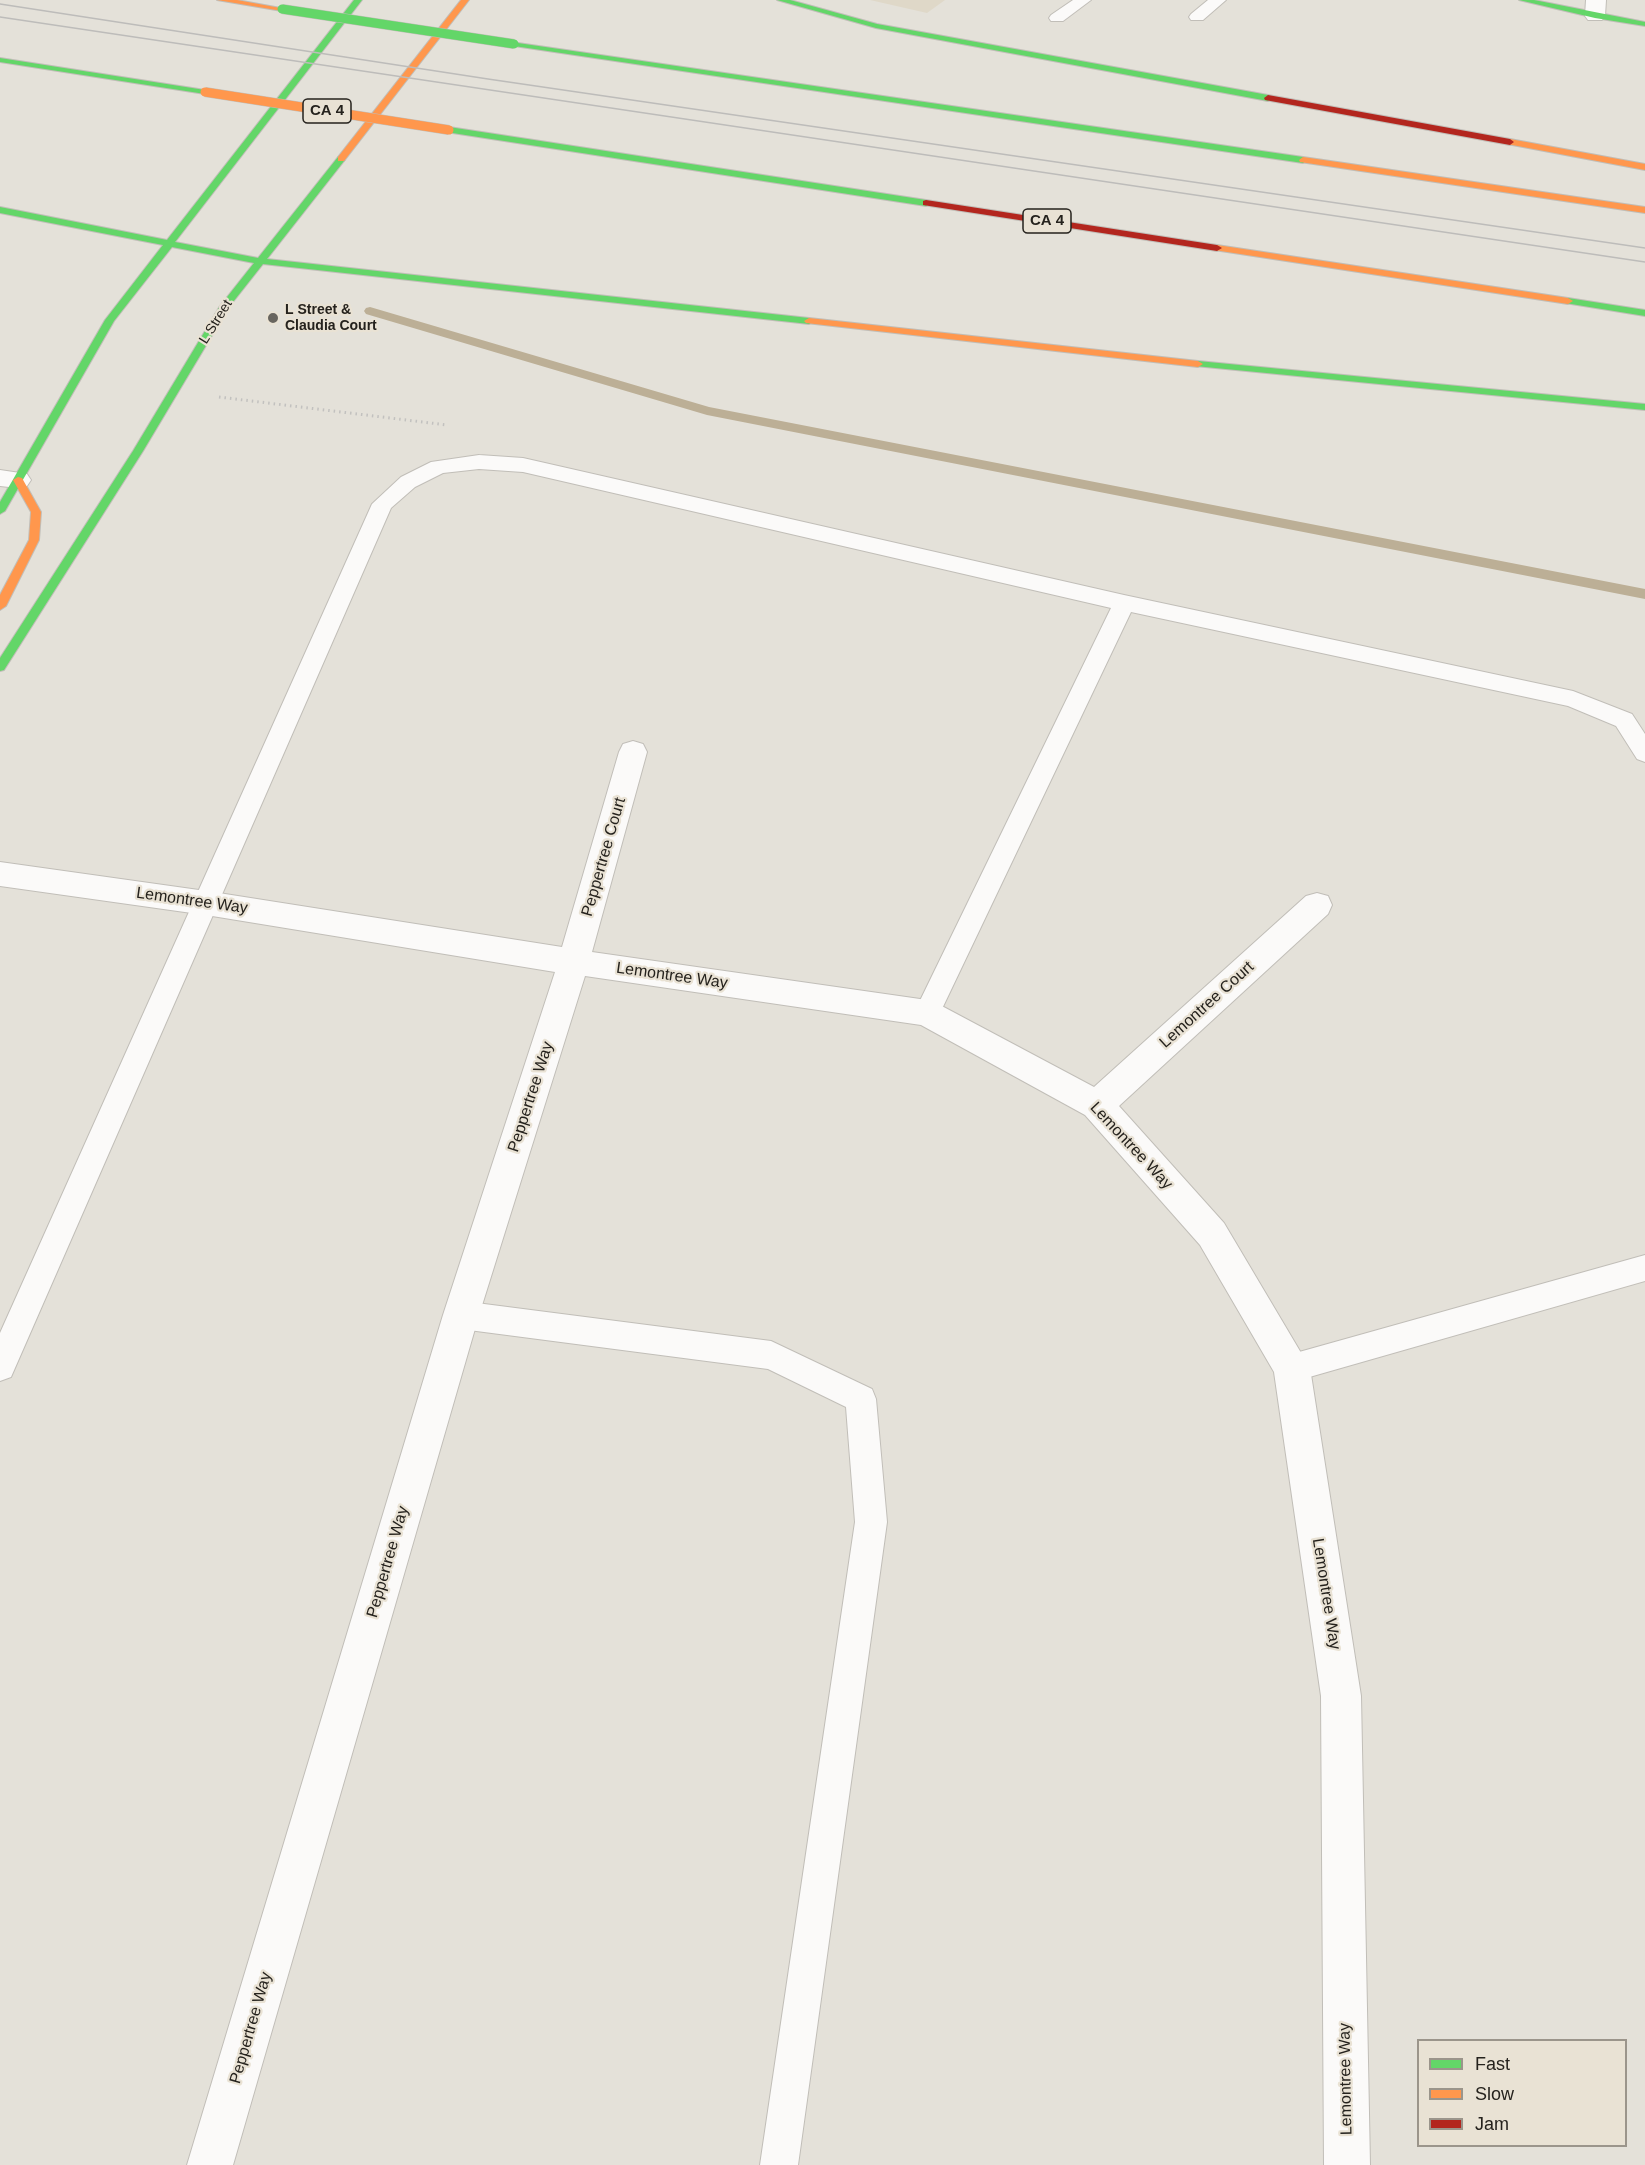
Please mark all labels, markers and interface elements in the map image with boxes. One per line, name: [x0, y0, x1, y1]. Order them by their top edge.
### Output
road number: CA 4: [303, 99, 351, 123]
road number: CA 4: [1023, 209, 1071, 233]
street label: L Street: [196, 297, 236, 347]
place label: L Street & Claudia Court: [285, 302, 377, 334]
marker: L Street & Claudia Court: [266, 311, 280, 325]
street label: Peppertree Court: [578, 795, 630, 919]
street label: Lemontree Way: [135, 884, 249, 918]
street label: Lemontree Court: [1156, 958, 1258, 1052]
street label: Lemontree Way: [615, 959, 729, 993]
street label: Peppertree Way: [504, 1039, 558, 1155]
street label: Lemontree Way: [1086, 1098, 1176, 1194]
street label: Peppertree Way: [363, 1504, 413, 1620]
street label: Lemontree Way: [1308, 1537, 1344, 1651]
street label: Peppertree Way: [226, 1970, 276, 2086]
street label: Lemontree Way: [1335, 2023, 1357, 2135]
legend: [1417, 2039, 1627, 2147]
text: Fast: [1475, 2054, 1510, 2074]
text: Slow: [1475, 2084, 1514, 2104]
text: Jam: [1475, 2114, 1509, 2134]

